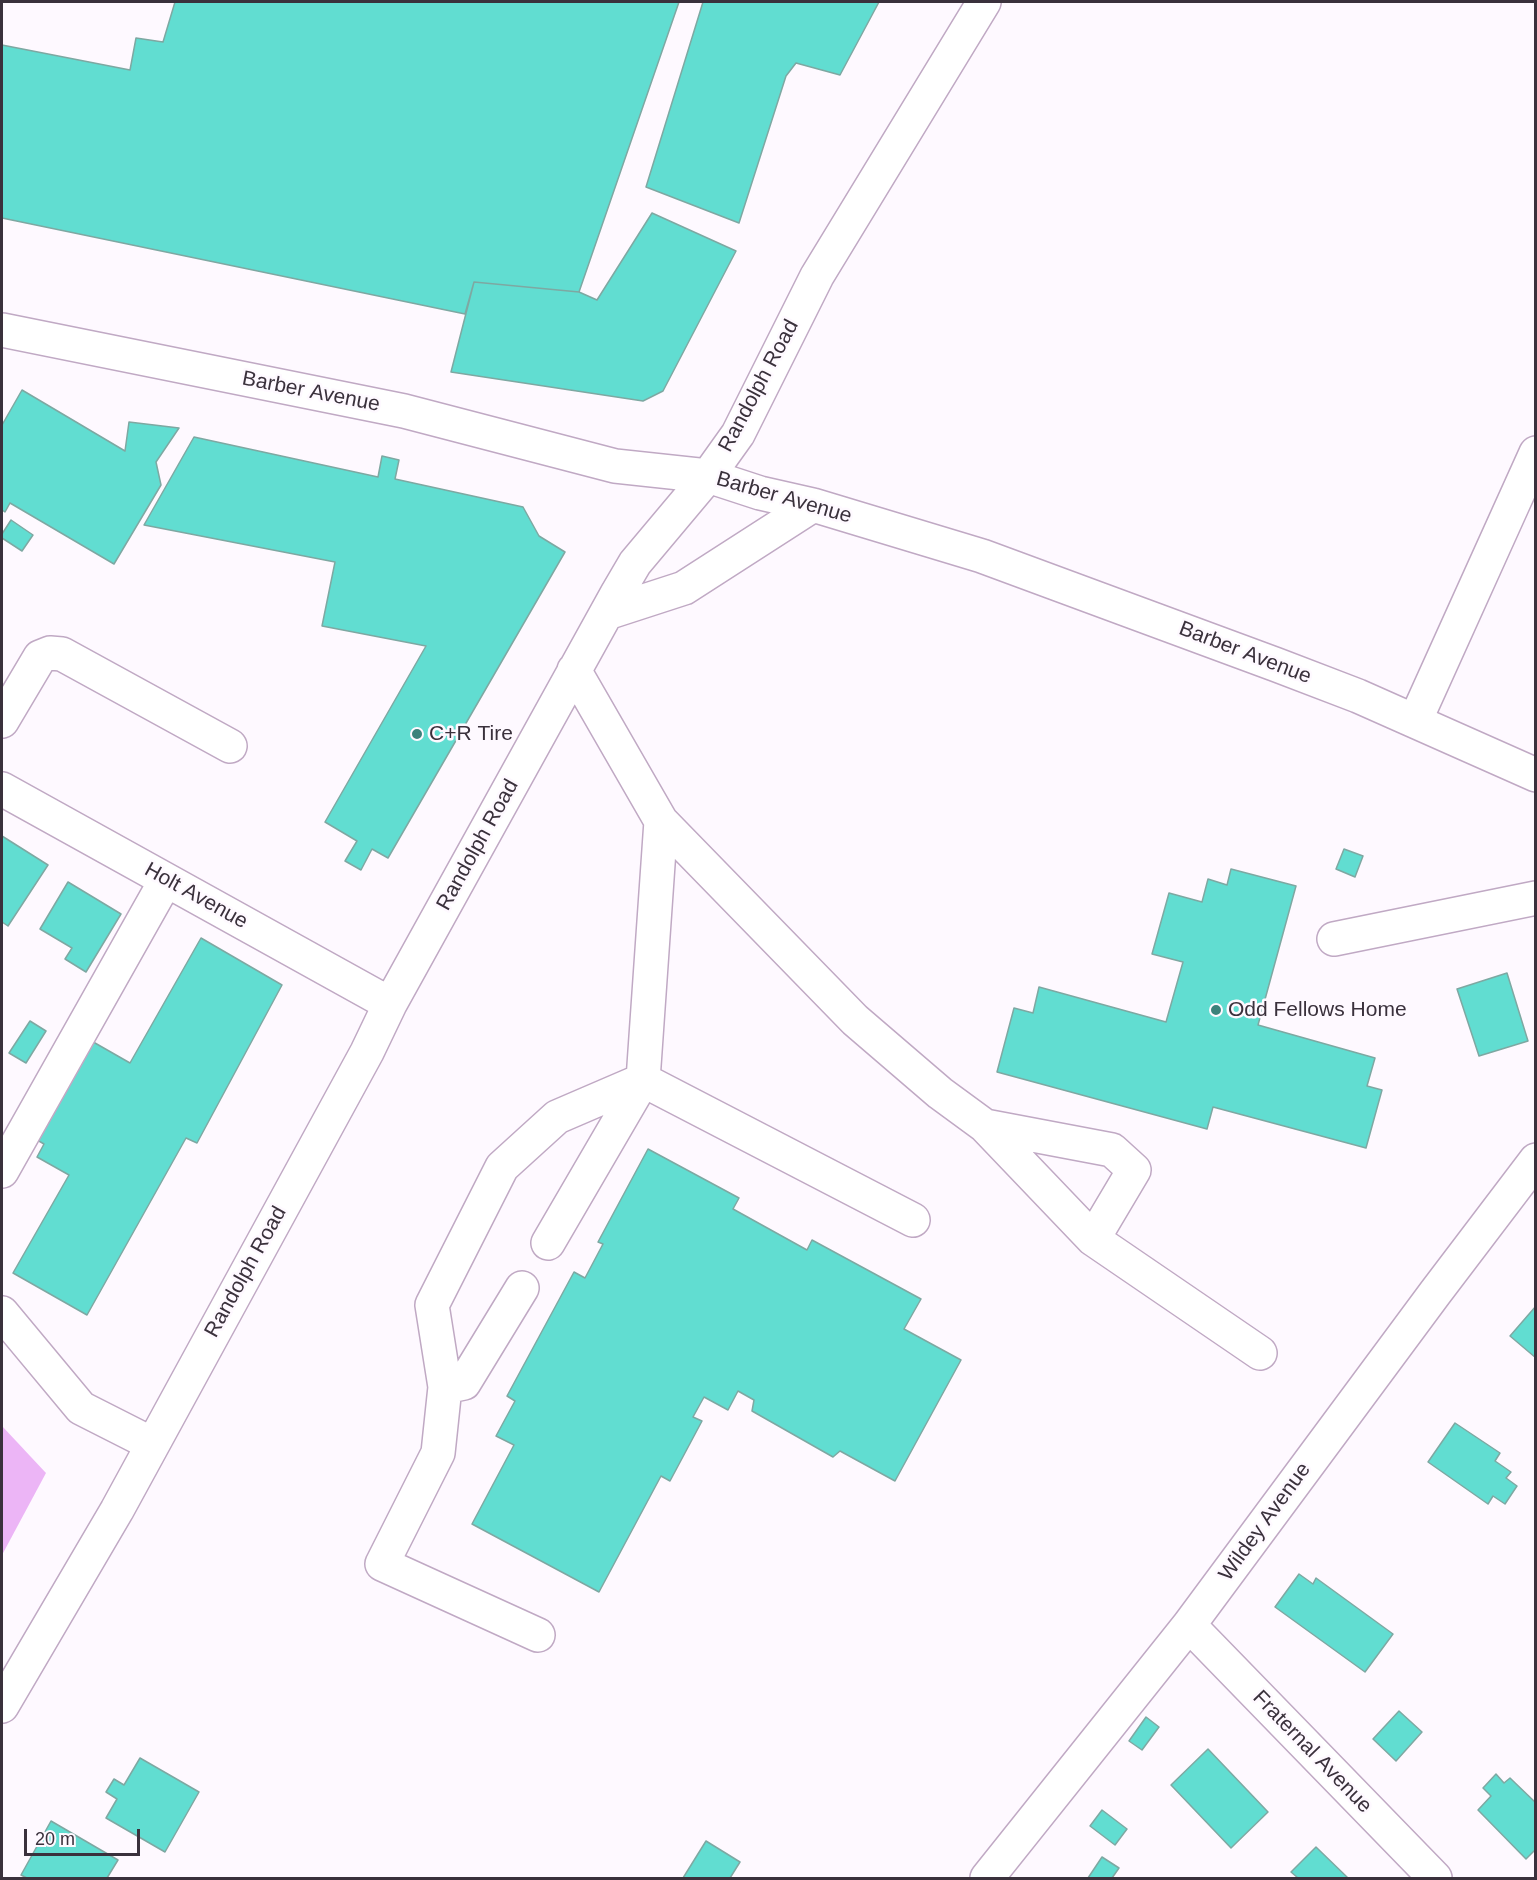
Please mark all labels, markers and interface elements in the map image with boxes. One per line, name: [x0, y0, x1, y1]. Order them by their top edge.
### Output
street label: Randolph Road: [714, 316, 804, 456]
street label: Barber Avenue: [240, 366, 382, 418]
street label: Barber Avenue: [713, 467, 855, 529]
street label: Barber Avenue: [1175, 616, 1315, 690]
place label: C+R Tire: [429, 721, 513, 747]
marker: C+R Tire: [410, 727, 424, 741]
street label: Randolph Road: [432, 775, 524, 915]
street label: Holt Avenue: [140, 857, 252, 935]
place label: Odd Fellows Home: [1228, 997, 1407, 1023]
marker: Odd Fellows Home: [1209, 1003, 1223, 1017]
street label: Randolph Road: [200, 1202, 292, 1342]
street label: Wildey Avenue: [1214, 1458, 1316, 1586]
street label: Fraternal Avenue: [1247, 1685, 1377, 1819]
scale bar: [27, 1817, 142, 1855]
text: 20 m: [35, 1829, 75, 1849]

